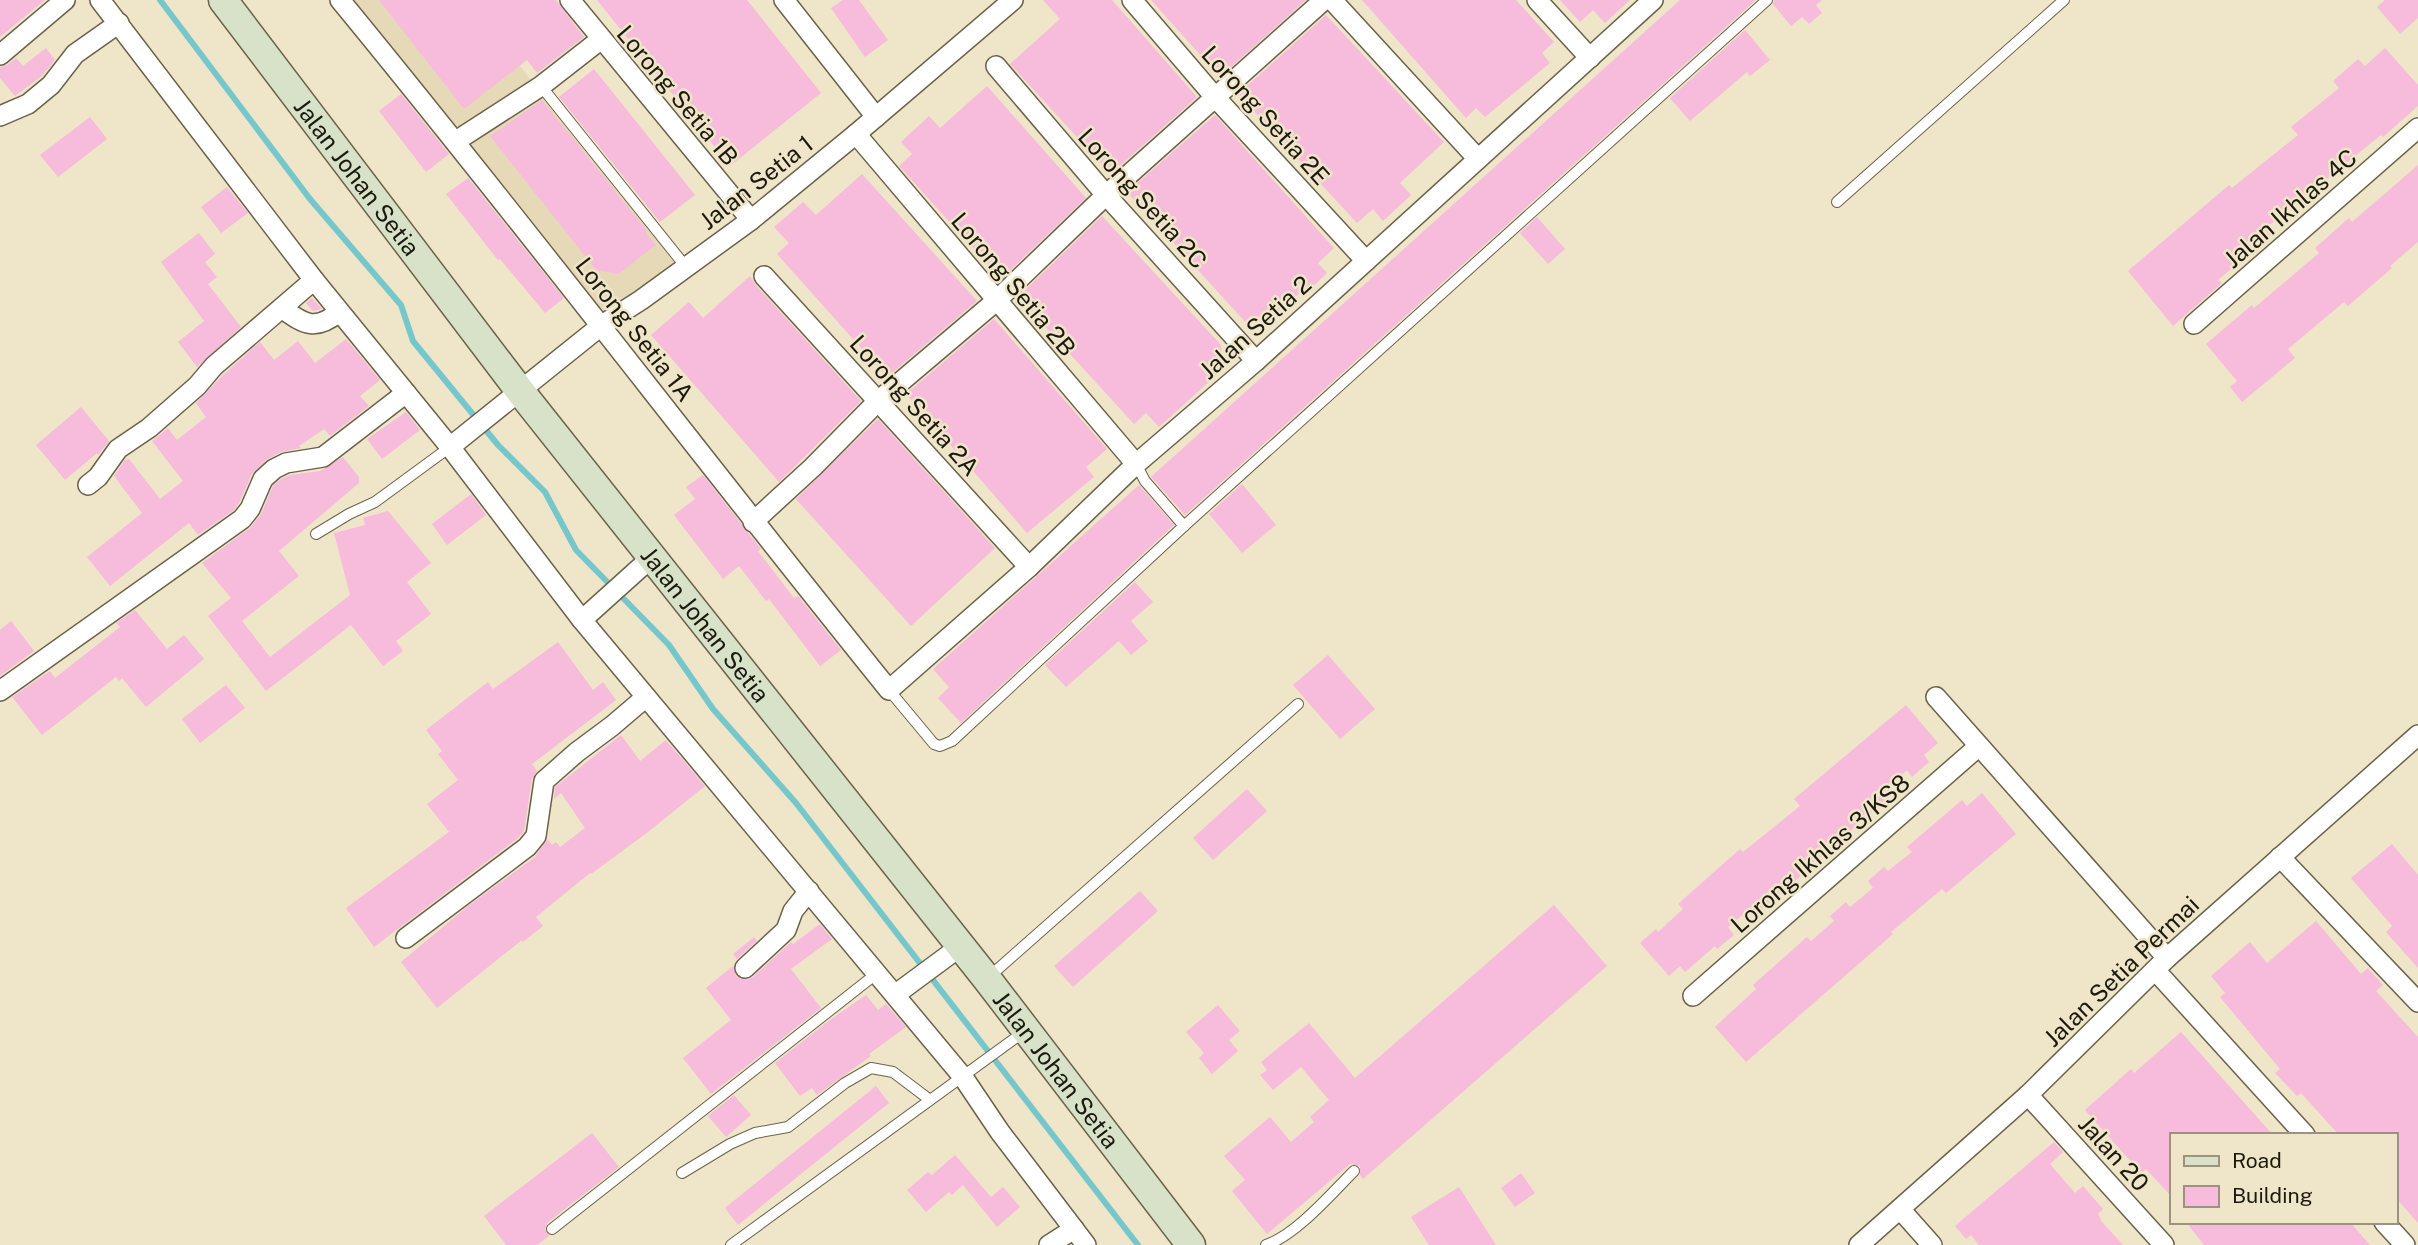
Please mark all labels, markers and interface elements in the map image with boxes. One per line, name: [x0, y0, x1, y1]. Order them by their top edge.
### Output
street label: Lorong Setia 1B: [611, 19, 745, 171]
street label: Lorong Setia 2E: [1196, 40, 1336, 190]
street label: Jalan Johan Setia: [289, 93, 426, 261]
street label: Lorong Setia 2C: [1073, 122, 1213, 274]
street label: Jalan Setia 1: [694, 129, 818, 235]
street label: Jalan Ikhlas 4C: [2218, 143, 2362, 273]
street label: Lorong Setia 2B: [946, 207, 1082, 361]
street label: Lorong Setia 1A: [570, 252, 700, 406]
street label: Jalan Setia 2: [1193, 270, 1317, 384]
street label: Lorong Setia 2A: [845, 329, 985, 481]
street label: Jalan Johan Setia: [635, 541, 775, 708]
street label: Lorong Ikhlas 3/KS8: [1725, 768, 1915, 938]
street label: Jalan Setia Permai: [2038, 890, 2204, 1052]
street label: Jalan Johan Setia: [987, 986, 1125, 1154]
street label: Jalan 20: [2073, 1110, 2155, 1196]
legend: [2170, 1133, 2397, 1224]
text: Road: [2232, 1148, 2282, 1173]
text: Building: [2232, 1183, 2313, 1208]

